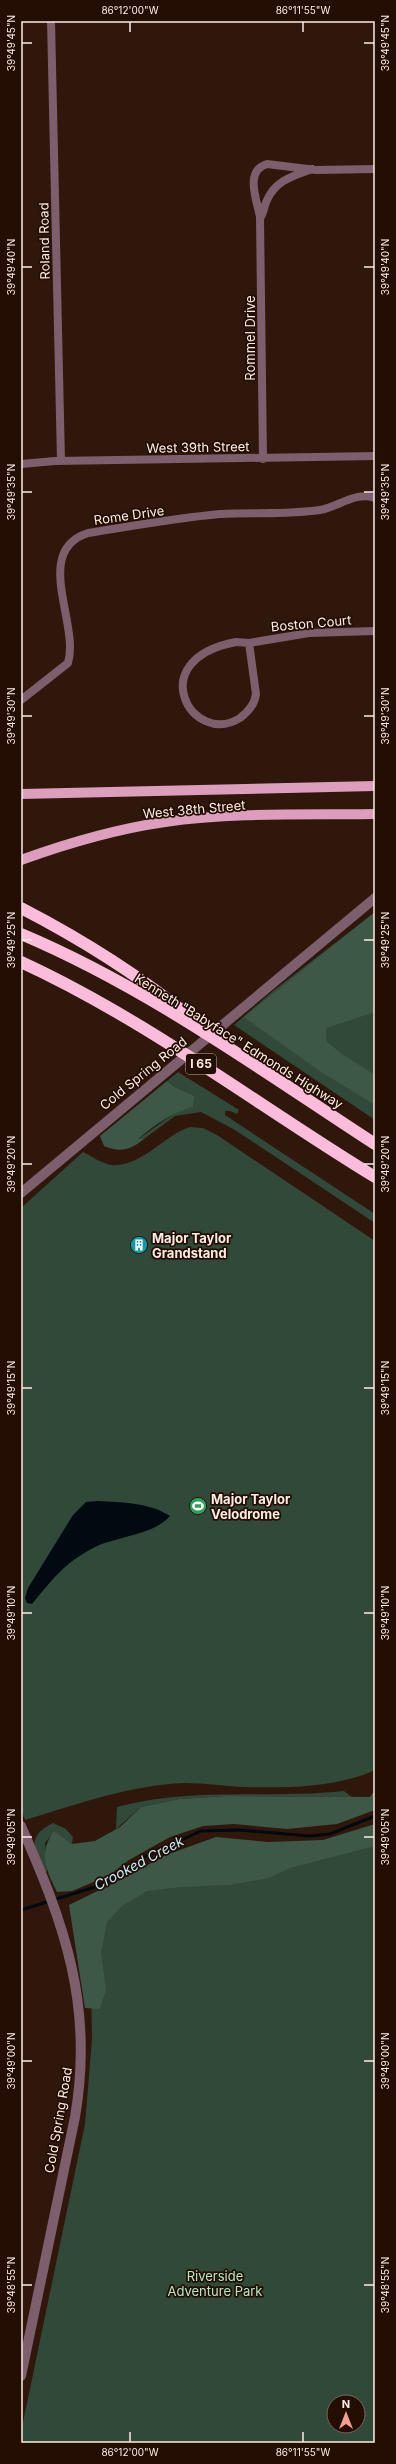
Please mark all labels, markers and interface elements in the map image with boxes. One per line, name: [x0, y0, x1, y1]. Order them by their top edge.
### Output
text: 86°12'00"W: [101, 4, 159, 16]
text: 86°11'55"W: [276, 4, 331, 16]
text: 39°49'45"N: [5, 15, 17, 71]
text: 39°49'45"N: [379, 15, 391, 71]
street label: Roland Road: [35, 202, 53, 280]
text: 39°49'40"N: [5, 239, 17, 295]
text: 39°49'40"N: [379, 239, 391, 295]
street label: Rommel Drive: [242, 295, 258, 381]
street label: West 39th Street: [146, 438, 250, 456]
text: 39°49'35"N: [5, 464, 17, 520]
text: 39°49'35"N: [379, 464, 391, 520]
street label: Rome Drive: [93, 502, 165, 528]
street label: Boston Court: [270, 612, 352, 634]
text: 39°49'30"N: [5, 688, 17, 744]
text: 39°49'30"N: [379, 688, 391, 744]
street label: West 38th Street: [142, 797, 246, 821]
text: 39°49'25"N: [5, 912, 17, 968]
text: 39°49'25"N: [379, 912, 391, 968]
street label: Kenneth "Babyface" Edmonds Highway: [132, 970, 346, 1112]
street label: Cold Spring Road: [96, 1033, 190, 1113]
road number: I 65: [186, 1054, 216, 1074]
text: 39°49'20"N: [5, 1136, 17, 1192]
text: 39°49'20"N: [379, 1136, 391, 1192]
place label: Major Taylor Grandstand: [152, 1230, 232, 1261]
building icon: Major Taylor Grandstand: [129, 1235, 149, 1255]
text: 39°49'15"N: [5, 1361, 17, 1415]
text: 39°49'15"N: [379, 1361, 391, 1415]
place label: Major Taylor Velodrome: [211, 1491, 291, 1522]
sports icon: Major Taylor Velodrome: [188, 1496, 208, 1516]
text: 39°49'10"N: [5, 1586, 17, 1640]
text: 39°49'10"N: [379, 1586, 391, 1640]
text: 39°49'05"N: [5, 1809, 17, 1865]
text: 39°49'05"N: [379, 1809, 391, 1865]
water label: Crooked Creek: [91, 1832, 187, 1893]
text: 39°49'00"N: [5, 2033, 17, 2089]
text: 39°49'00"N: [379, 2033, 391, 2089]
street label: Cold Spring Road: [41, 2066, 75, 2174]
text: 39°48'55"N: [5, 2257, 17, 2313]
text: 39°48'55"N: [379, 2257, 391, 2313]
park label: Riverside Adventure Park: [168, 2268, 263, 2299]
north arrow: [326, 2394, 366, 2434]
text: N: [342, 2397, 350, 2411]
text: 86°12'00"W: [101, 2446, 159, 2458]
text: 86°11'55"W: [276, 2446, 331, 2458]

